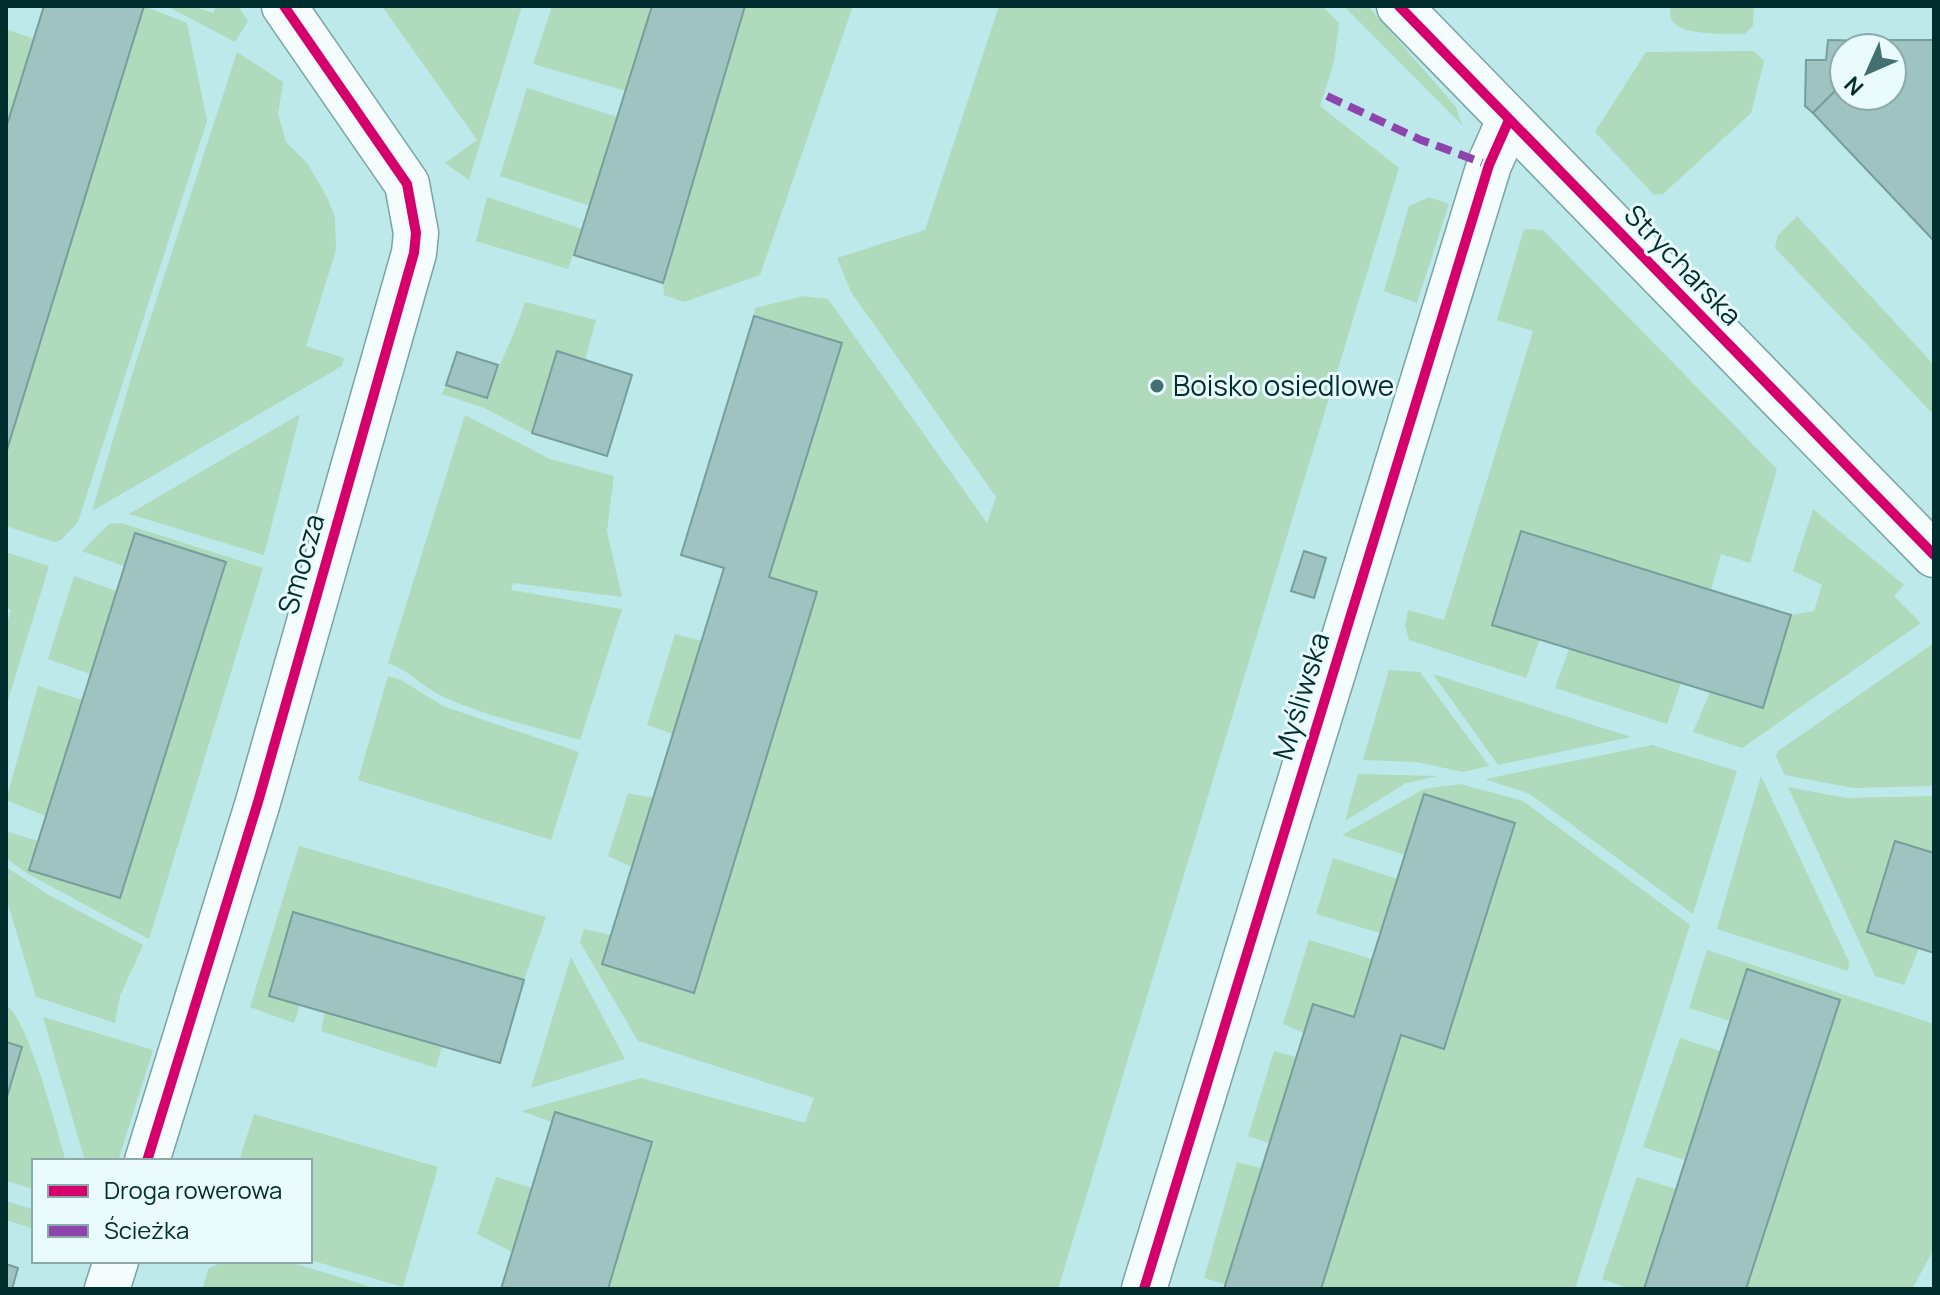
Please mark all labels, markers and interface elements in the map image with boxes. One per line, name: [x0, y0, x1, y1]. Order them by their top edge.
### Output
north arrow: [1828, 32, 1908, 112]
text: N: [1838, 70, 1870, 102]
street label: Strycharska: [1617, 196, 1751, 333]
place label: Boisko osiedlowe: [1173, 366, 1394, 404]
marker: Boisko osiedlowe: [1148, 377, 1166, 395]
street label: Smocza: [268, 509, 332, 618]
street label: Myśliwska: [1263, 627, 1337, 764]
legend: [32, 1159, 312, 1263]
text: Droga rowerowa: [104, 1173, 282, 1206]
text: Ścieżka: [104, 1213, 189, 1246]

